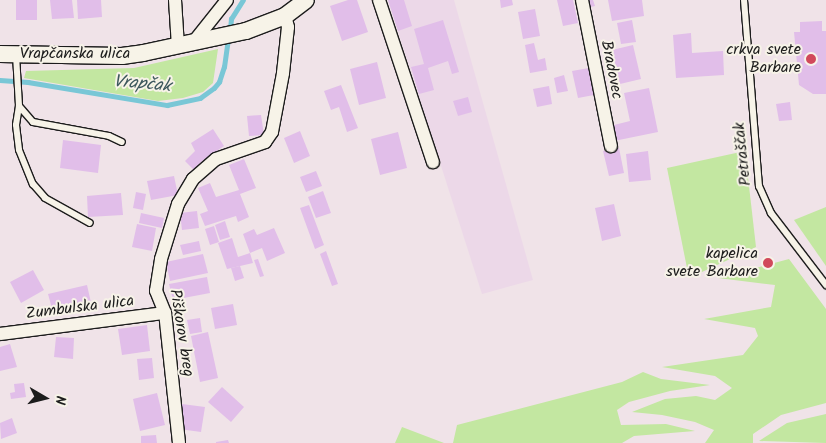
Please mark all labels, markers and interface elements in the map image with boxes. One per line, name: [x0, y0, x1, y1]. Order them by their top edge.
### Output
street label: Bradovec: [596, 39, 626, 101]
place label: crkva svete Barbare: [726, 40, 801, 78]
street label: Vrapčanska ulica: [20, 44, 130, 64]
marker: crkva svete Barbare: [805, 53, 817, 65]
water label: Vrapčak: [112, 72, 172, 98]
street label: Petraščak: [730, 121, 756, 187]
place label: kapelica svete Barbare: [666, 244, 758, 282]
marker: kapelica svete Barbare: [762, 257, 774, 269]
street label: Piškorov breg: [165, 288, 197, 378]
street label: Zumbulska ulica: [25, 292, 135, 324]
north arrow: [20, 373, 70, 423]
text: N: [48, 394, 71, 406]

